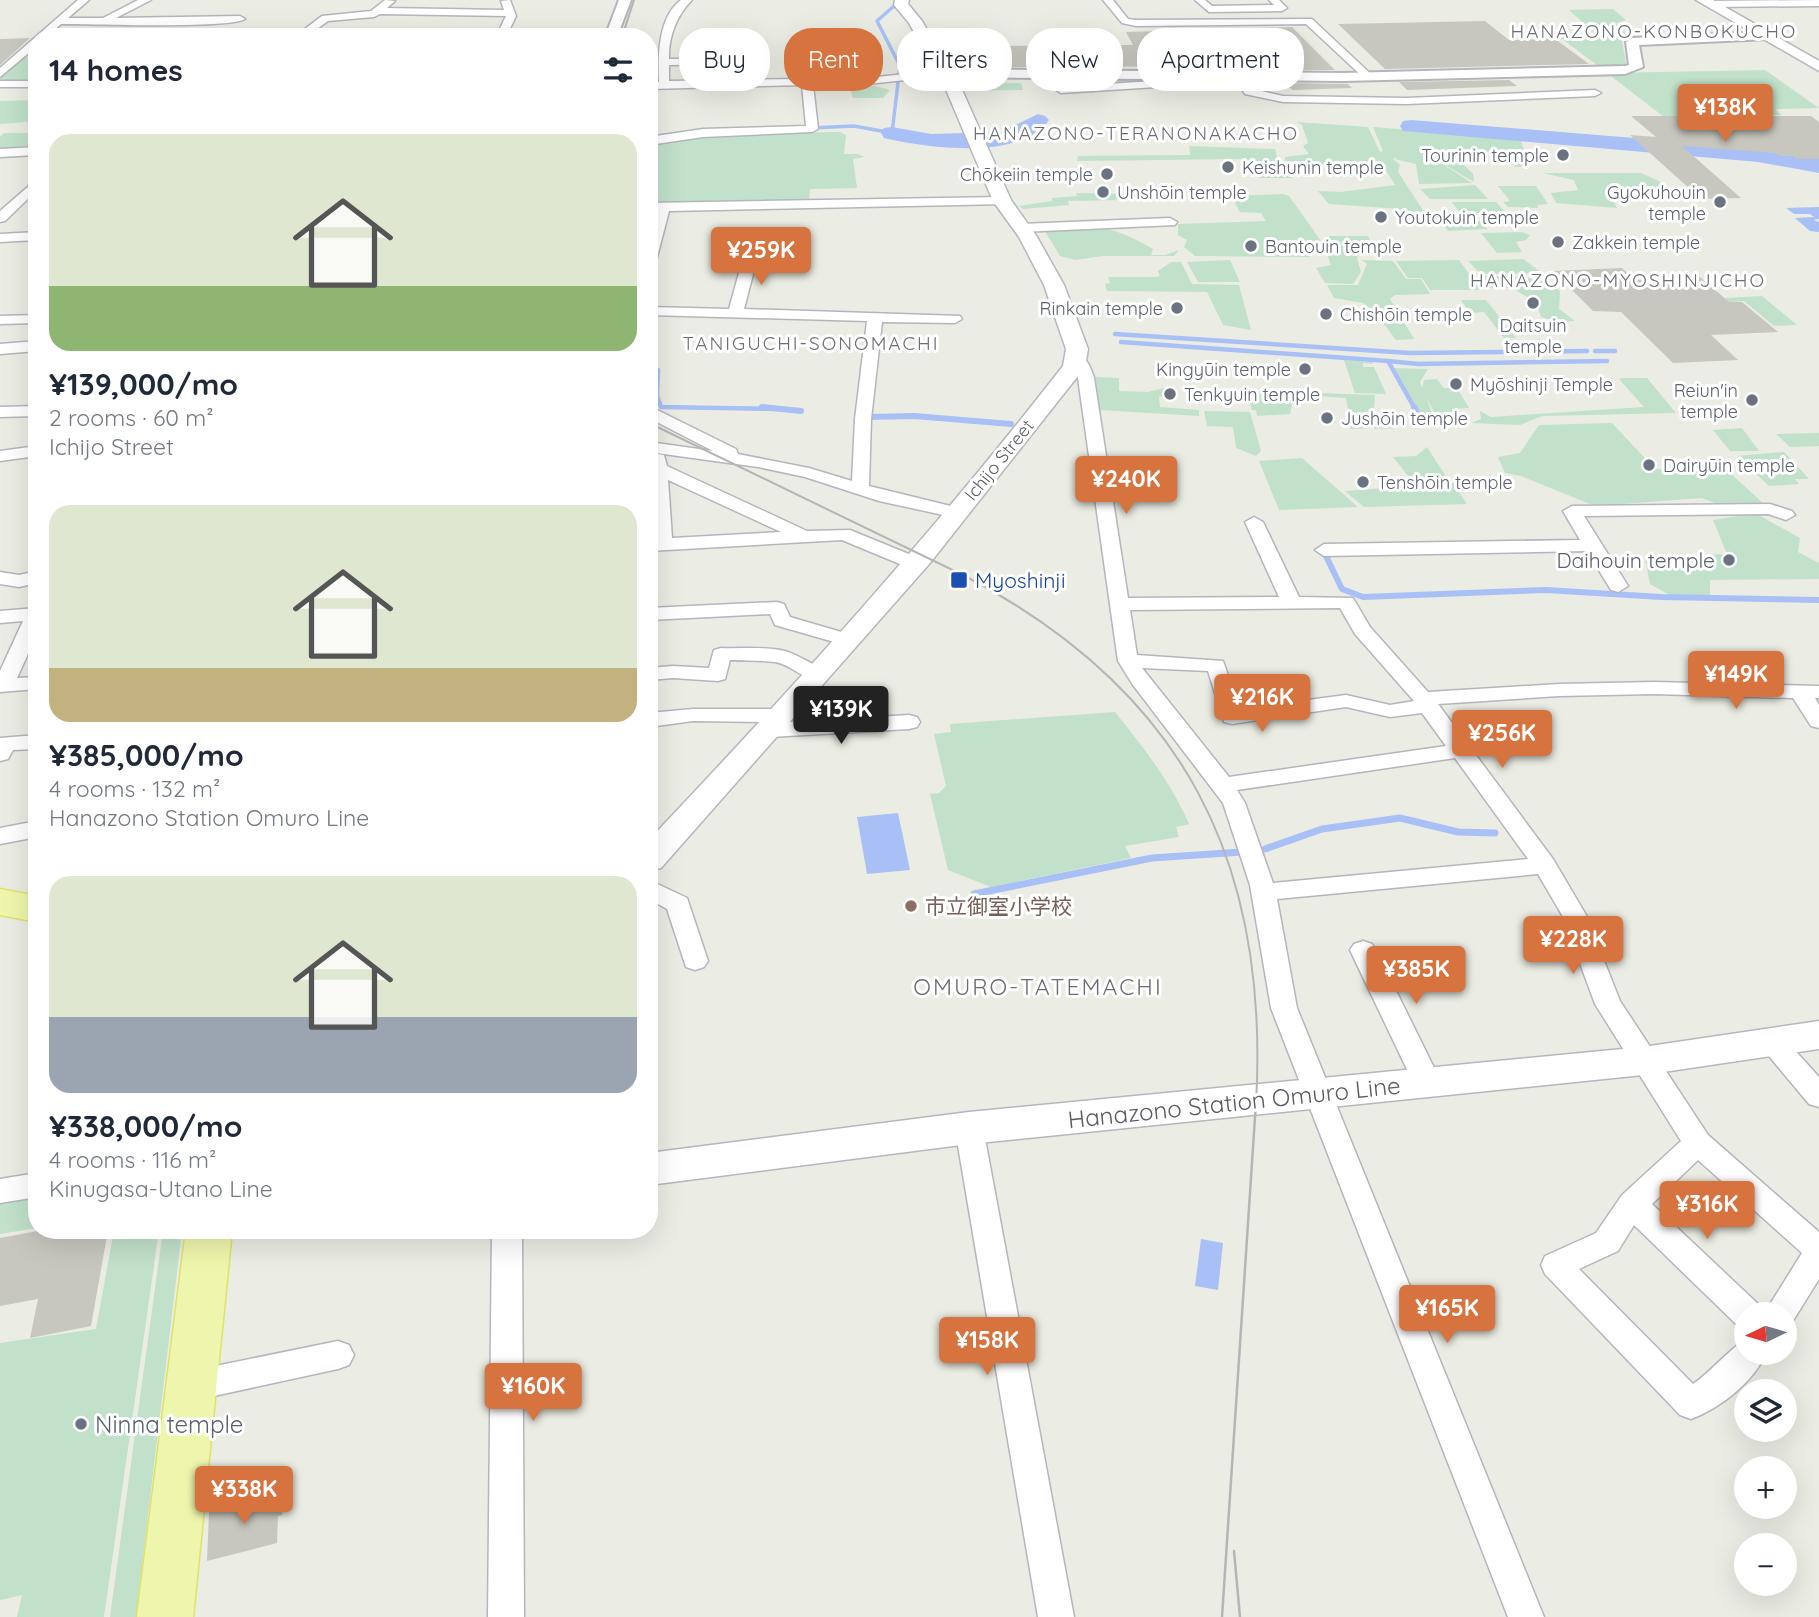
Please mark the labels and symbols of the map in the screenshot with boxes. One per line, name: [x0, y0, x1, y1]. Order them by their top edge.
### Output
district label: HANAZONO-KONBOKUCHO: [1511, 19, 1797, 43]
pin: ¥138K: [1676, 85, 1774, 144]
district label: HANAZONO-TERANONAKACHO: [973, 121, 1299, 145]
place label: Tourinin temple: [1421, 144, 1549, 167]
marker: Tourinin temple: [1555, 147, 1571, 163]
place label: Keishunin temple: [1242, 156, 1384, 179]
marker: Keishunin temple: [1220, 159, 1236, 175]
place label: Chōkeiin temple: [960, 163, 1093, 186]
marker: Chōkeiin temple: [1099, 166, 1115, 182]
place label: Unshōin temple: [1117, 181, 1247, 204]
place label: Gyokuhouin temple: [1607, 181, 1706, 225]
marker: Unshōin temple: [1095, 184, 1111, 200]
marker: Gyokuhouin temple: [1712, 194, 1728, 210]
place label: Youtokuin temple: [1395, 206, 1539, 229]
marker: Youtokuin temple: [1373, 209, 1389, 225]
pin: ¥259K: [712, 228, 810, 287]
place label: Zakkein temple: [1572, 231, 1700, 254]
marker: Zakkein temple: [1550, 234, 1566, 250]
place label: Bantouin temple: [1265, 235, 1402, 258]
marker: Bantouin temple: [1243, 238, 1259, 254]
district label: HANAZONO-MYOSHINJICHO: [1470, 268, 1766, 292]
marker: Daitsuin temple: [1525, 295, 1541, 311]
place label: Rinkain temple: [1039, 297, 1163, 320]
marker: Rinkain temple: [1169, 300, 1185, 316]
place label: Chishōin temple: [1340, 303, 1472, 326]
marker: Chishōin temple: [1318, 306, 1334, 322]
place label: Daitsuin temple: [1499, 314, 1567, 358]
district label: TANIGUCHI-SONOMACHI: [683, 331, 939, 355]
place label: Kingyūin temple: [1156, 358, 1291, 381]
marker: Kingyūin temple: [1297, 361, 1313, 377]
place label: Myōshinji Temple: [1470, 373, 1613, 396]
marker: Myōshinji Temple: [1448, 376, 1464, 392]
place label: Reiun'in temple: [1674, 379, 1738, 423]
place label: Tenkyuin temple: [1184, 383, 1320, 406]
marker: Tenkyuin temple: [1162, 386, 1178, 402]
marker: Reiun'in temple: [1744, 392, 1760, 408]
place label: Jushōin temple: [1341, 407, 1468, 430]
marker: Jushōin temple: [1319, 410, 1335, 426]
street label: Ichijo Street: [959, 415, 1039, 505]
place label: Dairyūin temple: [1663, 454, 1795, 477]
pin: ¥240K: [1077, 456, 1175, 516]
marker: Dairyūin temple: [1641, 457, 1657, 473]
place label: Tenshōin temple: [1377, 471, 1513, 494]
marker: Tenshōin temple: [1355, 474, 1371, 490]
place label: Daihouin temple: [1557, 547, 1715, 573]
marker: Daihouin temple: [1721, 552, 1737, 568]
place label: Myoshinji: [975, 567, 1065, 593]
marker: Myoshinji: [949, 570, 969, 590]
pin: ¥149K: [1687, 652, 1785, 711]
pin: ¥216K: [1213, 674, 1311, 734]
pin: ¥139K: [792, 686, 890, 746]
pin: ¥256K: [1453, 710, 1551, 770]
place label: 市立御室小学校: [925, 893, 1072, 919]
marker: 市立御室小学校: [903, 898, 919, 914]
pin: ¥228K: [1524, 916, 1622, 976]
pin: ¥385K: [1367, 946, 1465, 1006]
district label: OMURO-TATEMACHI: [913, 972, 1163, 1001]
street label: Hanazono Station Omuro Line: [1066, 1070, 1402, 1134]
pin: ¥316K: [1658, 1182, 1756, 1241]
pin: ¥165K: [1398, 1286, 1496, 1345]
north arrow: [1734, 1302, 1797, 1365]
pin: ¥158K: [938, 1318, 1036, 1377]
pin: ¥160K: [484, 1364, 582, 1423]
place label: Ninna temple: [95, 1409, 243, 1439]
marker: Ninna temple: [73, 1416, 89, 1432]
pin: ¥338K: [195, 1466, 293, 1526]

